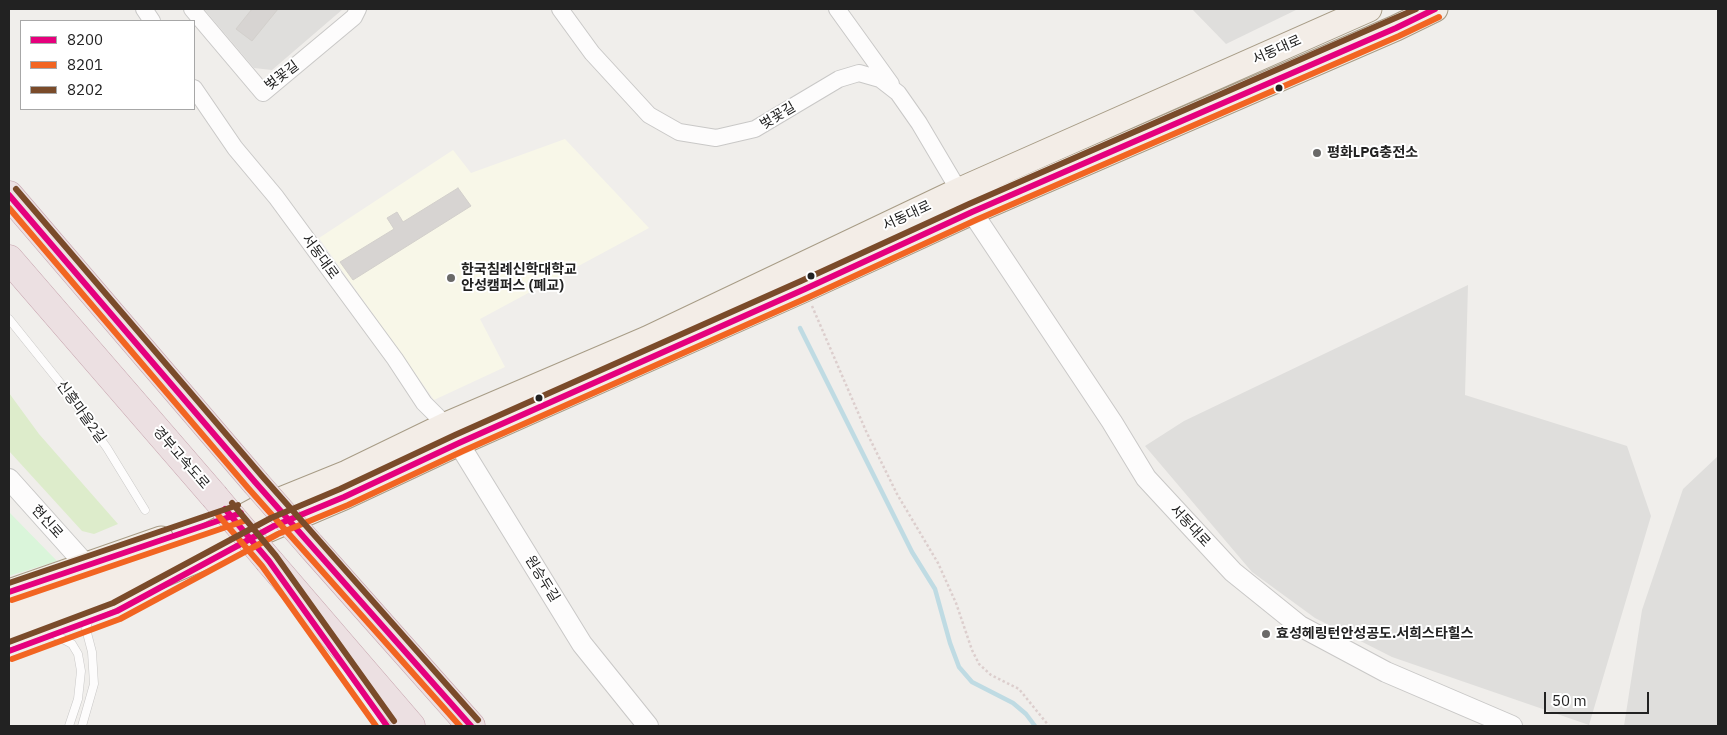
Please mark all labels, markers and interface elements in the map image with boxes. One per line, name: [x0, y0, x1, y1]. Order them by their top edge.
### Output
legend: [20, 20, 195, 110]
text: 8200: [67, 30, 103, 49]
street label: 서동대로: [1250, 32, 1304, 68]
text: 8201: [67, 55, 103, 74]
street label: 벚꽃길: [262, 58, 302, 94]
text: 8202: [67, 80, 103, 99]
unlabelled marker: [1274, 83, 1284, 93]
street label: 벚꽃길: [757, 99, 799, 133]
place label: 평화LPG충전소: [1327, 145, 1418, 161]
marker: 평화LPG충전소: [1311, 147, 1323, 159]
street label: 서동대로: [880, 198, 934, 234]
street label: 서동대로: [298, 231, 342, 283]
place label: 한국침례신학대학교 안성캠퍼스 (폐교): [461, 262, 577, 294]
unlabelled marker: [806, 271, 816, 281]
marker: 한국침례신학대학교 안성캠퍼스 (폐교): [445, 272, 457, 284]
street label: 신흥마을2길: [53, 378, 109, 446]
unlabelled marker: [534, 393, 544, 403]
street label: 경부고속도로: [149, 423, 213, 493]
street label: 서동대로: [1166, 501, 1214, 551]
street label: 현신로: [28, 502, 66, 542]
street label: 원승두길: [521, 553, 563, 605]
place label: 효성헤링턴안성공도.서희스타힐스: [1276, 626, 1474, 642]
marker: 효성헤링턴안성공도.서희스타힐스: [1260, 628, 1272, 640]
scale bar: [1547, 682, 1652, 714]
text: 50 m: [1552, 691, 1587, 710]

